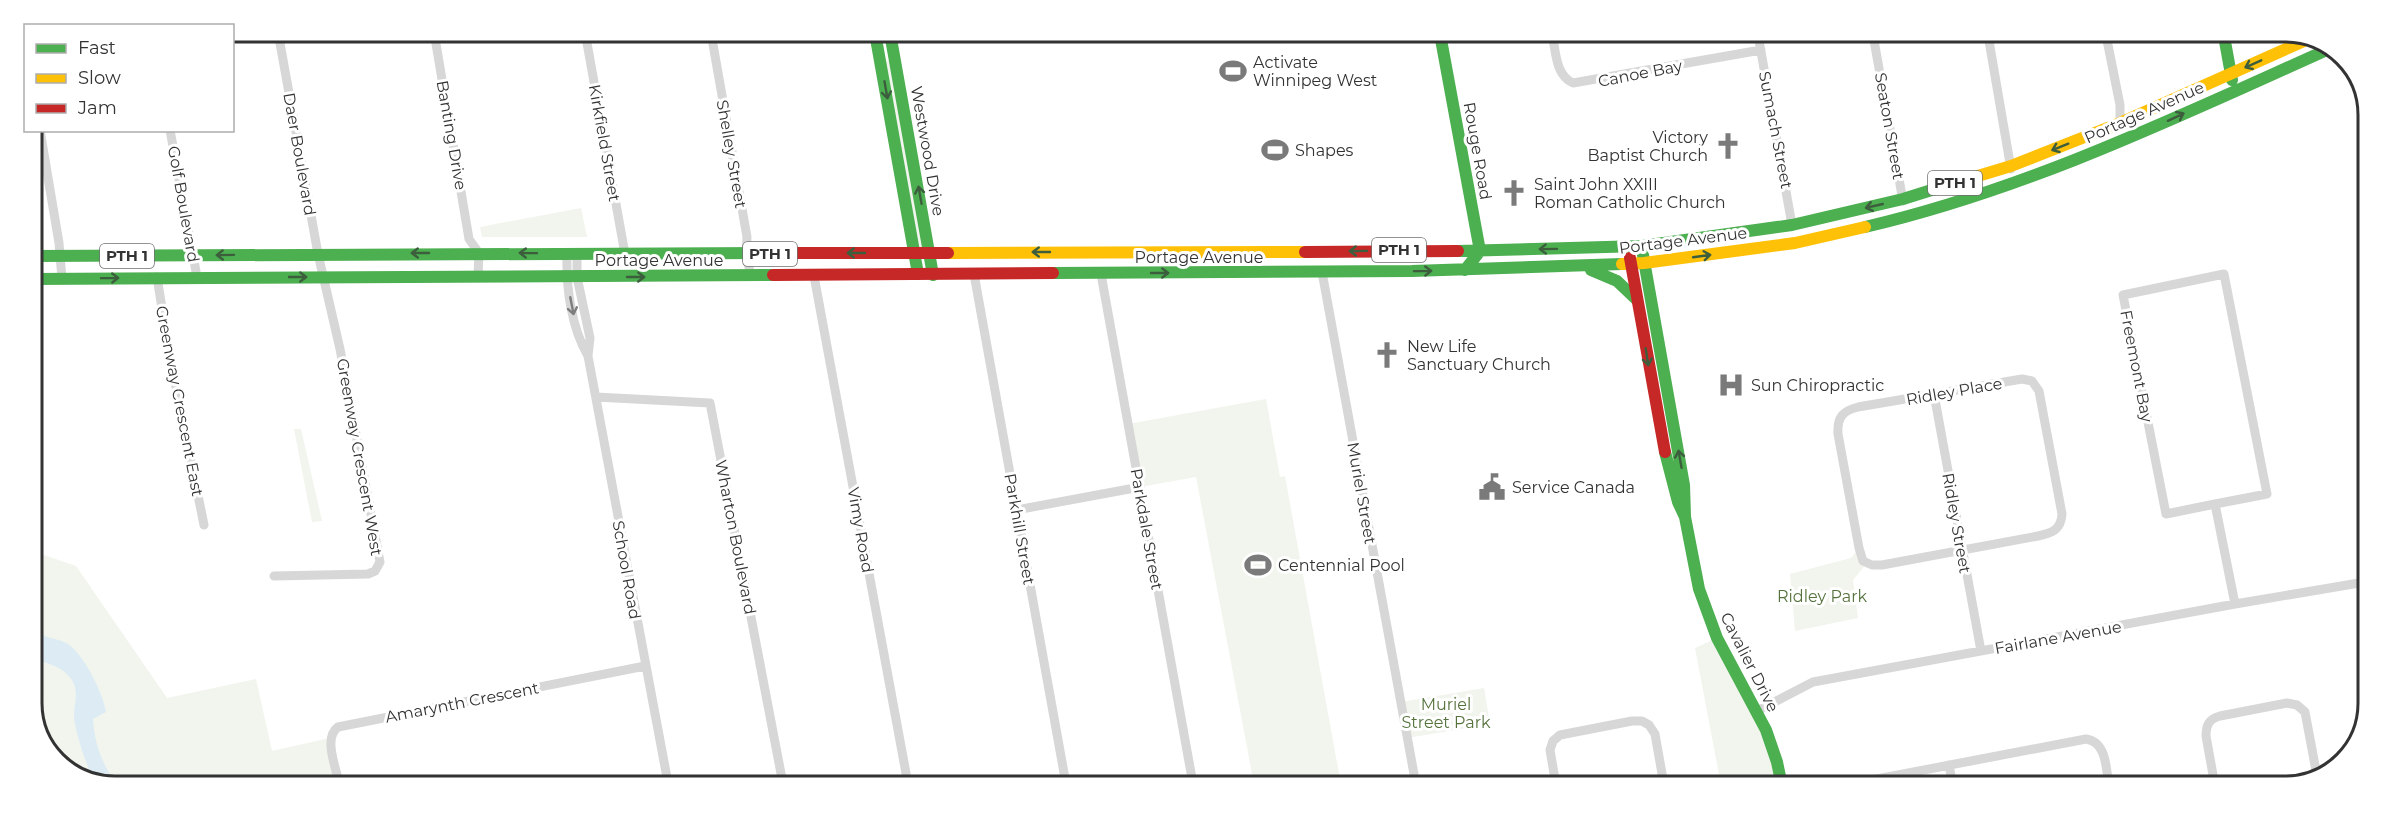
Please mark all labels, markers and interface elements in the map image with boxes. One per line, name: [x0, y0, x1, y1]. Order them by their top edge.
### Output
legend: [24, 24, 234, 132]
text: Fast: [78, 37, 116, 59]
place label: Activate Winnipeg West: [1253, 53, 1378, 90]
sports icon: Activate Winnipeg West: [1218, 56, 1248, 86]
street label: Canoe Bay: [1596, 56, 1684, 91]
one-way arrow: [2244, 59, 2262, 70]
text: Slow: [78, 67, 121, 89]
street label: Sumach Street: [1755, 70, 1796, 191]
street label: Seaton Street: [1871, 71, 1908, 182]
street label: Portage Avenue: [2082, 78, 2207, 147]
street label: Banting Drive: [433, 79, 471, 191]
one-way arrow: [881, 80, 892, 100]
street label: Kirkfield Street: [585, 83, 624, 204]
street label: Westwood Drive: [907, 85, 948, 218]
street label: Daer Boulevard: [279, 91, 320, 217]
text: Jam: [77, 97, 117, 119]
street label: Shelley Street: [713, 98, 750, 210]
street label: Rouge Road: [1460, 101, 1495, 201]
one-way arrow: [2167, 110, 2185, 122]
place label: Victory Baptist Church: [1588, 128, 1708, 165]
church icon: Victory Baptist Church: [1713, 131, 1743, 161]
sports icon: Shapes: [1260, 135, 1290, 165]
place label: Shapes: [1295, 141, 1354, 160]
one-way arrow: [2051, 142, 2069, 153]
street label: Golf Boulevard: [164, 144, 203, 264]
road number: PTH 1: [1928, 171, 1982, 195]
place label: Saint John XXIII Roman Catholic Church: [1534, 175, 1726, 212]
church icon: Saint John XXIII Roman Catholic Church: [1499, 178, 1529, 208]
one-way arrow: [914, 186, 925, 206]
one-way arrow: [1865, 200, 1884, 212]
street label: Portage Avenue: [1618, 223, 1748, 258]
road number: PTH 1: [1372, 238, 1426, 262]
road number: PTH 1: [743, 242, 797, 266]
one-way arrow: [1538, 243, 1558, 255]
road number: PTH 1: [100, 244, 154, 268]
one-way arrow: [1349, 245, 1369, 257]
one-way arrow: [411, 247, 431, 259]
one-way arrow: [847, 247, 867, 259]
one-way arrow: [1031, 247, 1051, 258]
one-way arrow: [519, 248, 539, 259]
street label: Portage Avenue: [1135, 248, 1263, 267]
one-way arrow: [216, 249, 236, 261]
one-way arrow: [1691, 250, 1711, 261]
street label: Portage Avenue: [595, 251, 723, 270]
one-way arrow: [1412, 265, 1432, 277]
one-way arrow: [1149, 267, 1169, 279]
one-way arrow: [287, 271, 307, 283]
one-way arrow: [625, 271, 645, 283]
one-way arrow: [99, 272, 119, 284]
one-way arrow: [567, 296, 578, 315]
street label: Greenway Crescent East: [152, 304, 207, 498]
street label: Freemont Bay: [2116, 308, 2157, 424]
place label: New Life Sanctuary Church: [1407, 337, 1551, 374]
church icon: New Life Sanctuary Church: [1372, 340, 1402, 370]
one-way arrow: [1642, 347, 1653, 367]
street label: Greenway Crescent West: [333, 357, 386, 558]
hospital icon: Sun Chiropractic: [1716, 370, 1746, 400]
street label: Ridley Place: [1905, 374, 2004, 409]
place label: Sun Chiropractic: [1751, 376, 1884, 395]
street label: Muriel Street: [1343, 441, 1380, 546]
one-way arrow: [1674, 450, 1685, 470]
street label: Wharton Boulevard: [711, 458, 760, 616]
street label: Parkdale Street: [1126, 467, 1167, 592]
street label: Ridley Street: [1938, 471, 1975, 575]
street label: Parkhill Street: [1000, 472, 1039, 587]
public building icon: Service Canada: [1477, 472, 1507, 502]
place label: Service Canada: [1512, 478, 1635, 497]
street label: Vimy Road: [844, 486, 877, 574]
street label: School Road: [608, 519, 645, 621]
sports icon: Centennial Pool: [1243, 550, 1273, 580]
place label: Centennial Pool: [1278, 556, 1405, 575]
park label: Ridley Park: [1777, 587, 1867, 606]
street label: Cavalier Drive: [1716, 609, 1783, 715]
street label: Fairlane Avenue: [1993, 617, 2123, 658]
street label: Amarynth Crescent: [384, 678, 541, 727]
park label: Muriel Street Park: [1401, 695, 1491, 732]

